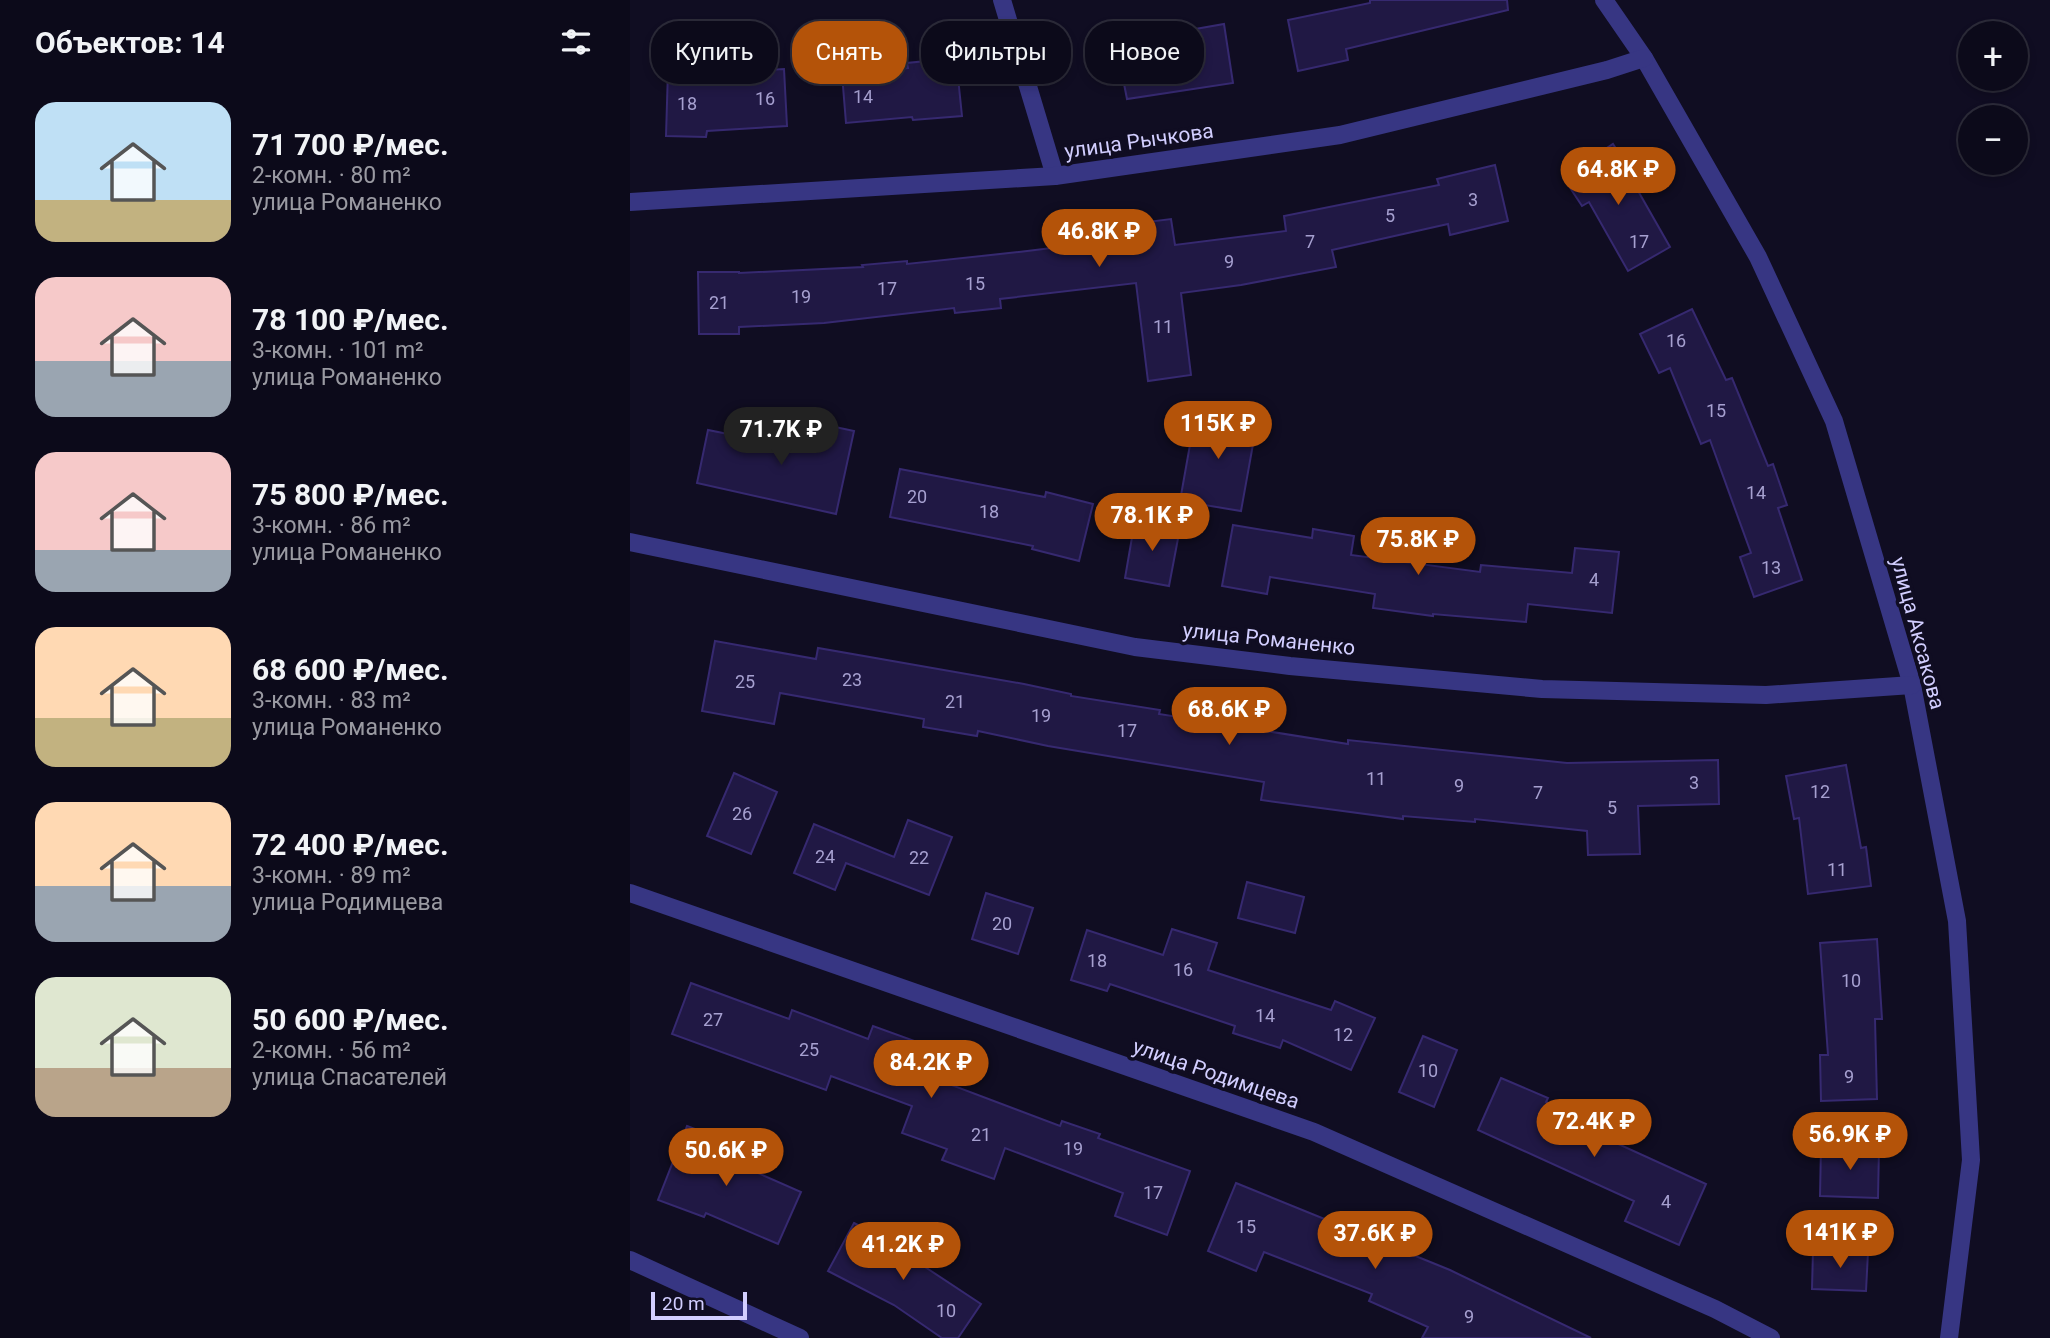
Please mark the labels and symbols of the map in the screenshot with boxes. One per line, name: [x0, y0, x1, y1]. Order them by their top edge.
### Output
house number: 14: [853, 86, 873, 107]
house number: 16: [755, 88, 775, 109]
house number: 18: [677, 93, 697, 114]
street label: улица Рычкова: [1063, 119, 1215, 163]
pin: 64.8K ₽: [1553, 148, 1683, 207]
house number: 3: [1468, 189, 1478, 210]
house number: 5: [1385, 205, 1395, 226]
pin: 46.8K ₽: [1034, 210, 1164, 269]
house number: 7: [1305, 231, 1315, 252]
house number: 17: [1629, 231, 1649, 252]
house number: 9: [1224, 251, 1234, 272]
house number: 15: [965, 273, 985, 294]
house number: 17: [877, 278, 897, 299]
house number: 19: [791, 286, 811, 307]
house number: 21: [709, 292, 729, 313]
house number: 11: [1153, 316, 1173, 337]
house number: 16: [1666, 330, 1686, 351]
house number: 15: [1706, 400, 1726, 421]
pin: 115K ₽: [1161, 402, 1275, 461]
pin: 71.7K ₽: [716, 407, 846, 467]
house number: 14: [1746, 482, 1766, 503]
house number: 20: [907, 486, 927, 507]
pin: 78.1K ₽: [1087, 494, 1217, 553]
house number: 18: [979, 501, 999, 522]
pin: 75.8K ₽: [1353, 518, 1483, 577]
street label: улица Аксакова: [1886, 554, 1950, 712]
house number: 13: [1761, 557, 1781, 578]
house number: 4: [1589, 569, 1599, 590]
street label: улица Романенко: [1182, 618, 1357, 660]
house number: 23: [842, 669, 862, 690]
house number: 25: [735, 671, 755, 692]
pin: 68.6K ₽: [1164, 688, 1294, 747]
house number: 21: [945, 691, 965, 712]
house number: 19: [1031, 705, 1051, 726]
house number: 17: [1117, 720, 1137, 741]
house number: 11: [1366, 768, 1386, 789]
house number: 3: [1689, 772, 1699, 793]
house number: 9: [1454, 775, 1464, 796]
house number: 12: [1810, 781, 1830, 802]
house number: 7: [1533, 782, 1543, 803]
house number: 5: [1607, 797, 1617, 818]
house number: 26: [732, 803, 752, 824]
house number: 24: [815, 846, 835, 867]
house number: 22: [909, 847, 929, 868]
house number: 11: [1827, 859, 1847, 880]
house number: 20: [992, 913, 1012, 934]
house number: 18: [1087, 950, 1107, 971]
house number: 16: [1173, 959, 1193, 980]
house number: 10: [1841, 970, 1861, 991]
house number: 14: [1255, 1005, 1275, 1026]
house number: 27: [703, 1009, 723, 1030]
house number: 12: [1333, 1024, 1353, 1045]
street label: улица Родимцева: [1130, 1034, 1302, 1114]
house number: 25: [799, 1039, 819, 1060]
pin: 84.2K ₽: [866, 1040, 996, 1100]
house number: 10: [1418, 1060, 1438, 1081]
house number: 9: [1844, 1066, 1854, 1087]
pin: 72.4K ₽: [1529, 1100, 1659, 1159]
pin: 56.9K ₽: [1785, 1112, 1915, 1172]
house number: 21: [971, 1124, 991, 1145]
pin: 50.6K ₽: [661, 1128, 791, 1188]
house number: 19: [1063, 1138, 1083, 1159]
house number: 17: [1143, 1182, 1163, 1203]
house number: 4: [1661, 1191, 1671, 1212]
pin: 141K ₽: [1783, 1210, 1897, 1270]
pin: 37.6K ₽: [1310, 1212, 1440, 1271]
house number: 15: [1236, 1216, 1256, 1237]
pin: 41.2K ₽: [838, 1222, 968, 1282]
scale bar: [651, 1289, 747, 1321]
house number: 10: [936, 1300, 956, 1321]
house number: 9: [1464, 1306, 1474, 1327]

